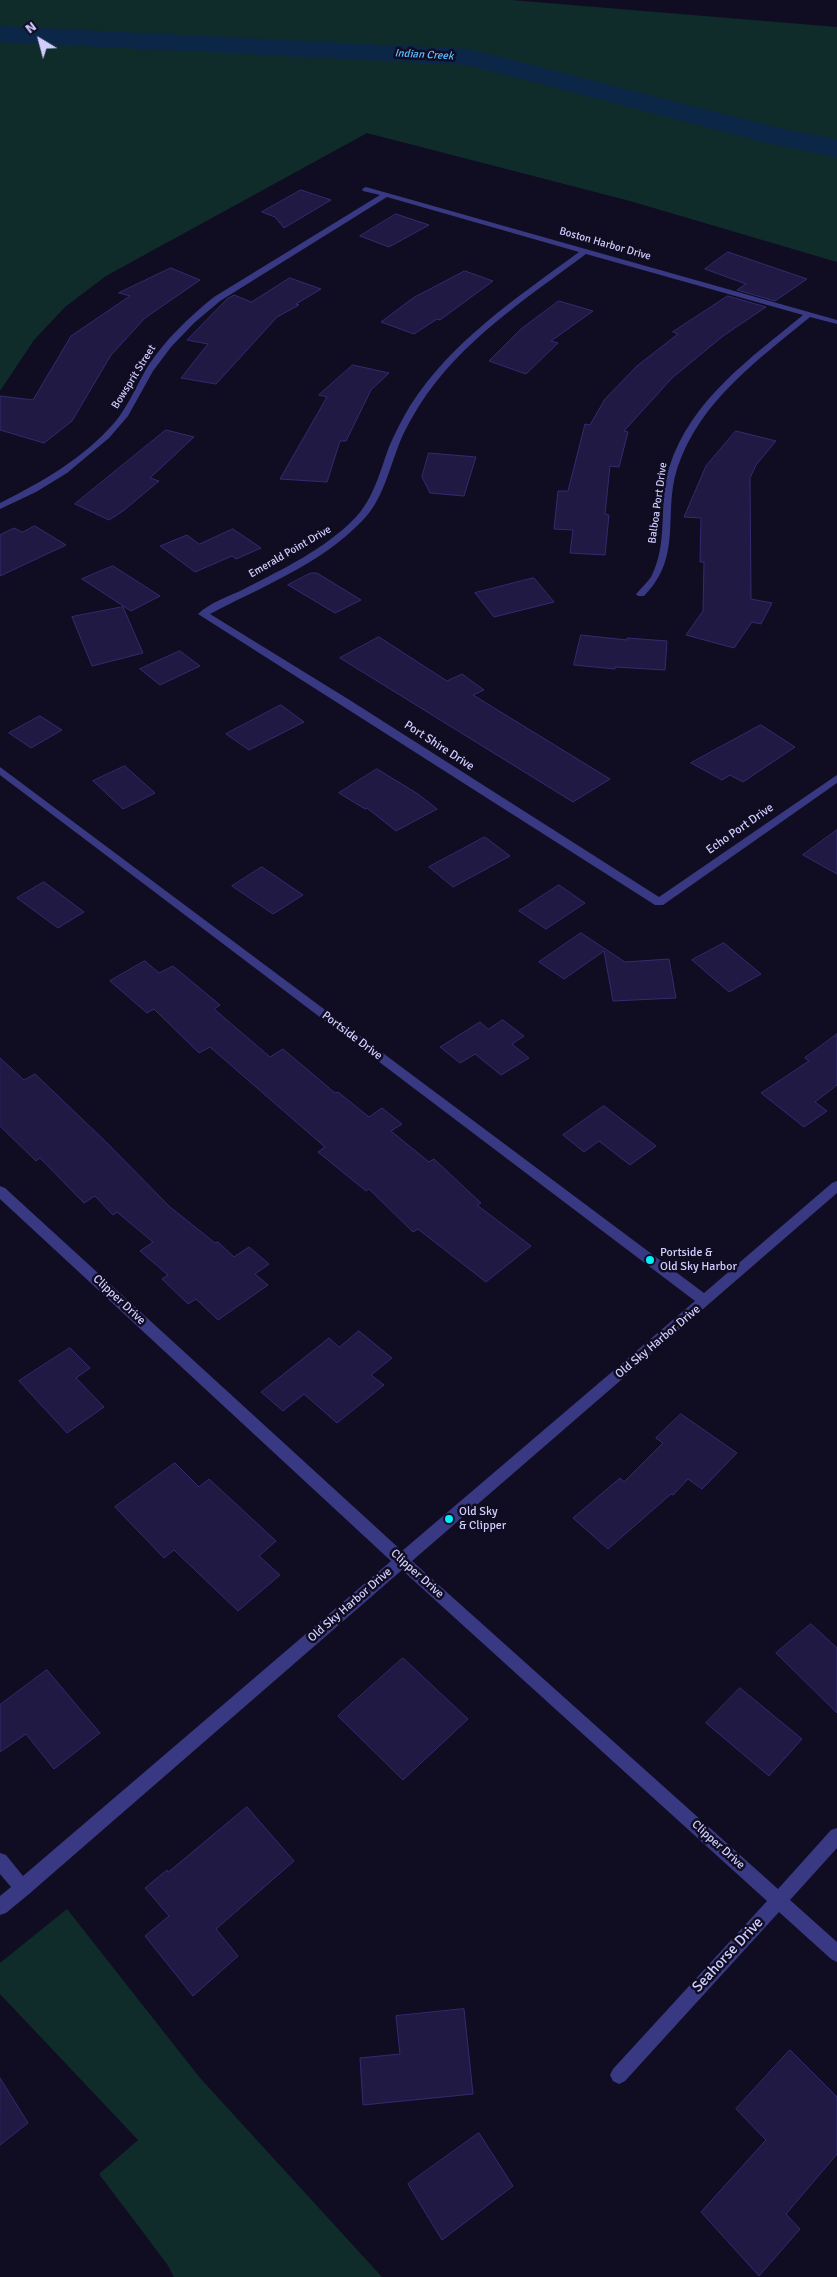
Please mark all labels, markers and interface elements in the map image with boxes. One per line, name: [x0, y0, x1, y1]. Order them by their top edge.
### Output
north arrow: [15, 15, 65, 65]
text: N: [22, 18, 40, 37]
water label: Indian Creek: [394, 47, 454, 63]
street label: Boston Harbor Drive: [558, 225, 652, 263]
street label: Bowsprit Street: [109, 343, 159, 411]
street label: Balboa Port Drive: [646, 462, 670, 544]
street label: Emerald Point Drive: [246, 523, 334, 581]
street label: Port Shire Drive: [401, 718, 477, 774]
street label: Echo Port Drive: [704, 801, 776, 857]
street label: Portside Drive: [319, 1009, 385, 1063]
place label: Portside & Old Sky Harbor: [660, 1246, 737, 1274]
marker: Portside & Old Sky Harbor: [644, 1254, 656, 1266]
street label: Clipper Drive: [90, 1272, 148, 1328]
street label: Old Sky Harbor Drive: [613, 1302, 703, 1382]
place label: Old Sky & Clipper: [459, 1505, 506, 1533]
marker: Old Sky & Clipper: [443, 1513, 455, 1525]
street label: Clipper Drive: [387, 1546, 447, 1602]
street label: Old Sky Harbor Drive: [305, 1565, 395, 1645]
street label: Clipper Drive: [688, 1817, 748, 1873]
street label: Seahorse Drive: [689, 1914, 767, 1996]

